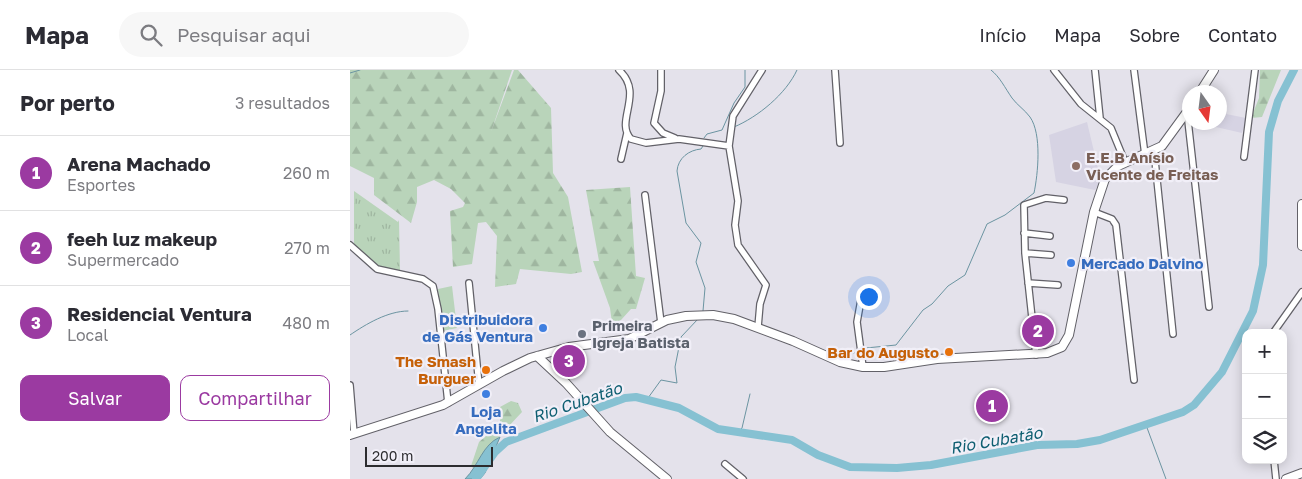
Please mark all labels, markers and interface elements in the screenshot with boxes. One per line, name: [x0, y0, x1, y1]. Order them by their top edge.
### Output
search box: [119, 12, 469, 57]
text: Mapa: [25, 20, 89, 49]
icon: search: [137, 21, 165, 49]
text: Pesquisar aqui: [177, 23, 311, 46]
text: Início: [979, 24, 1026, 46]
text: Mapa: [1054, 24, 1101, 46]
text: Sobre: [1129, 24, 1180, 46]
text: Contato: [1208, 24, 1277, 46]
north arrow: [1182, 85, 1227, 130]
text: Por perto: [20, 90, 115, 116]
text: 3 resultados: [235, 93, 330, 113]
place label: E.E.B Anísio Vicente de Freitas: [1086, 148, 1218, 183]
text: Arena Machado: [67, 152, 211, 175]
marker: E.E.B Anísio Vicente de Freitas: [1070, 160, 1082, 172]
text: 1: [32, 163, 40, 183]
text: 260 m: [283, 163, 330, 183]
text: Esportes: [67, 175, 135, 195]
text: feeh luz makeup: [67, 227, 217, 250]
text: 2: [31, 238, 41, 258]
text: 270 m: [284, 238, 330, 258]
text: Supermercado: [67, 250, 179, 270]
place label: Mercado Dalvino: [1081, 254, 1203, 272]
marker: Mercado Dalvino: [1065, 257, 1077, 269]
your location: [856, 284, 882, 310]
text: Residencial Ventura: [67, 302, 252, 325]
place label: Distribuidora de Gás Ventura: [422, 310, 533, 345]
pin: 2: [1022, 312, 1054, 350]
text: 3: [31, 313, 41, 333]
text: 480 m: [282, 313, 330, 333]
place label: Primeira Igreja Batista: [592, 316, 690, 351]
marker: Distribuidora de Gás Ventura: [537, 322, 549, 334]
text: Local: [67, 325, 108, 345]
marker: Primeira Igreja Batista: [576, 328, 588, 340]
map controls: [1242, 329, 1287, 464]
button: +: [1242, 329, 1287, 374]
pin: 3: [553, 342, 585, 380]
place label: Bar do Augusto: [827, 343, 939, 361]
marker: Bar do Augusto: [943, 346, 955, 358]
place label: The Smash Burguer: [395, 352, 476, 387]
marker: The Smash Burguer: [480, 364, 492, 376]
button: −: [1242, 374, 1287, 419]
button: Salvar: [20, 375, 170, 421]
button: Compartilhar: [180, 375, 330, 421]
water label: Rio Cubatão: [530, 377, 626, 427]
pin: 1: [976, 387, 1008, 425]
marker: Loja Angelita: [480, 388, 492, 400]
place label: Loja Angelita: [455, 402, 517, 437]
button: layers: [1242, 419, 1287, 464]
water label: Rio Cubatão: [948, 422, 1045, 458]
scale bar: [365, 444, 492, 467]
text: 200 m: [372, 447, 413, 464]

